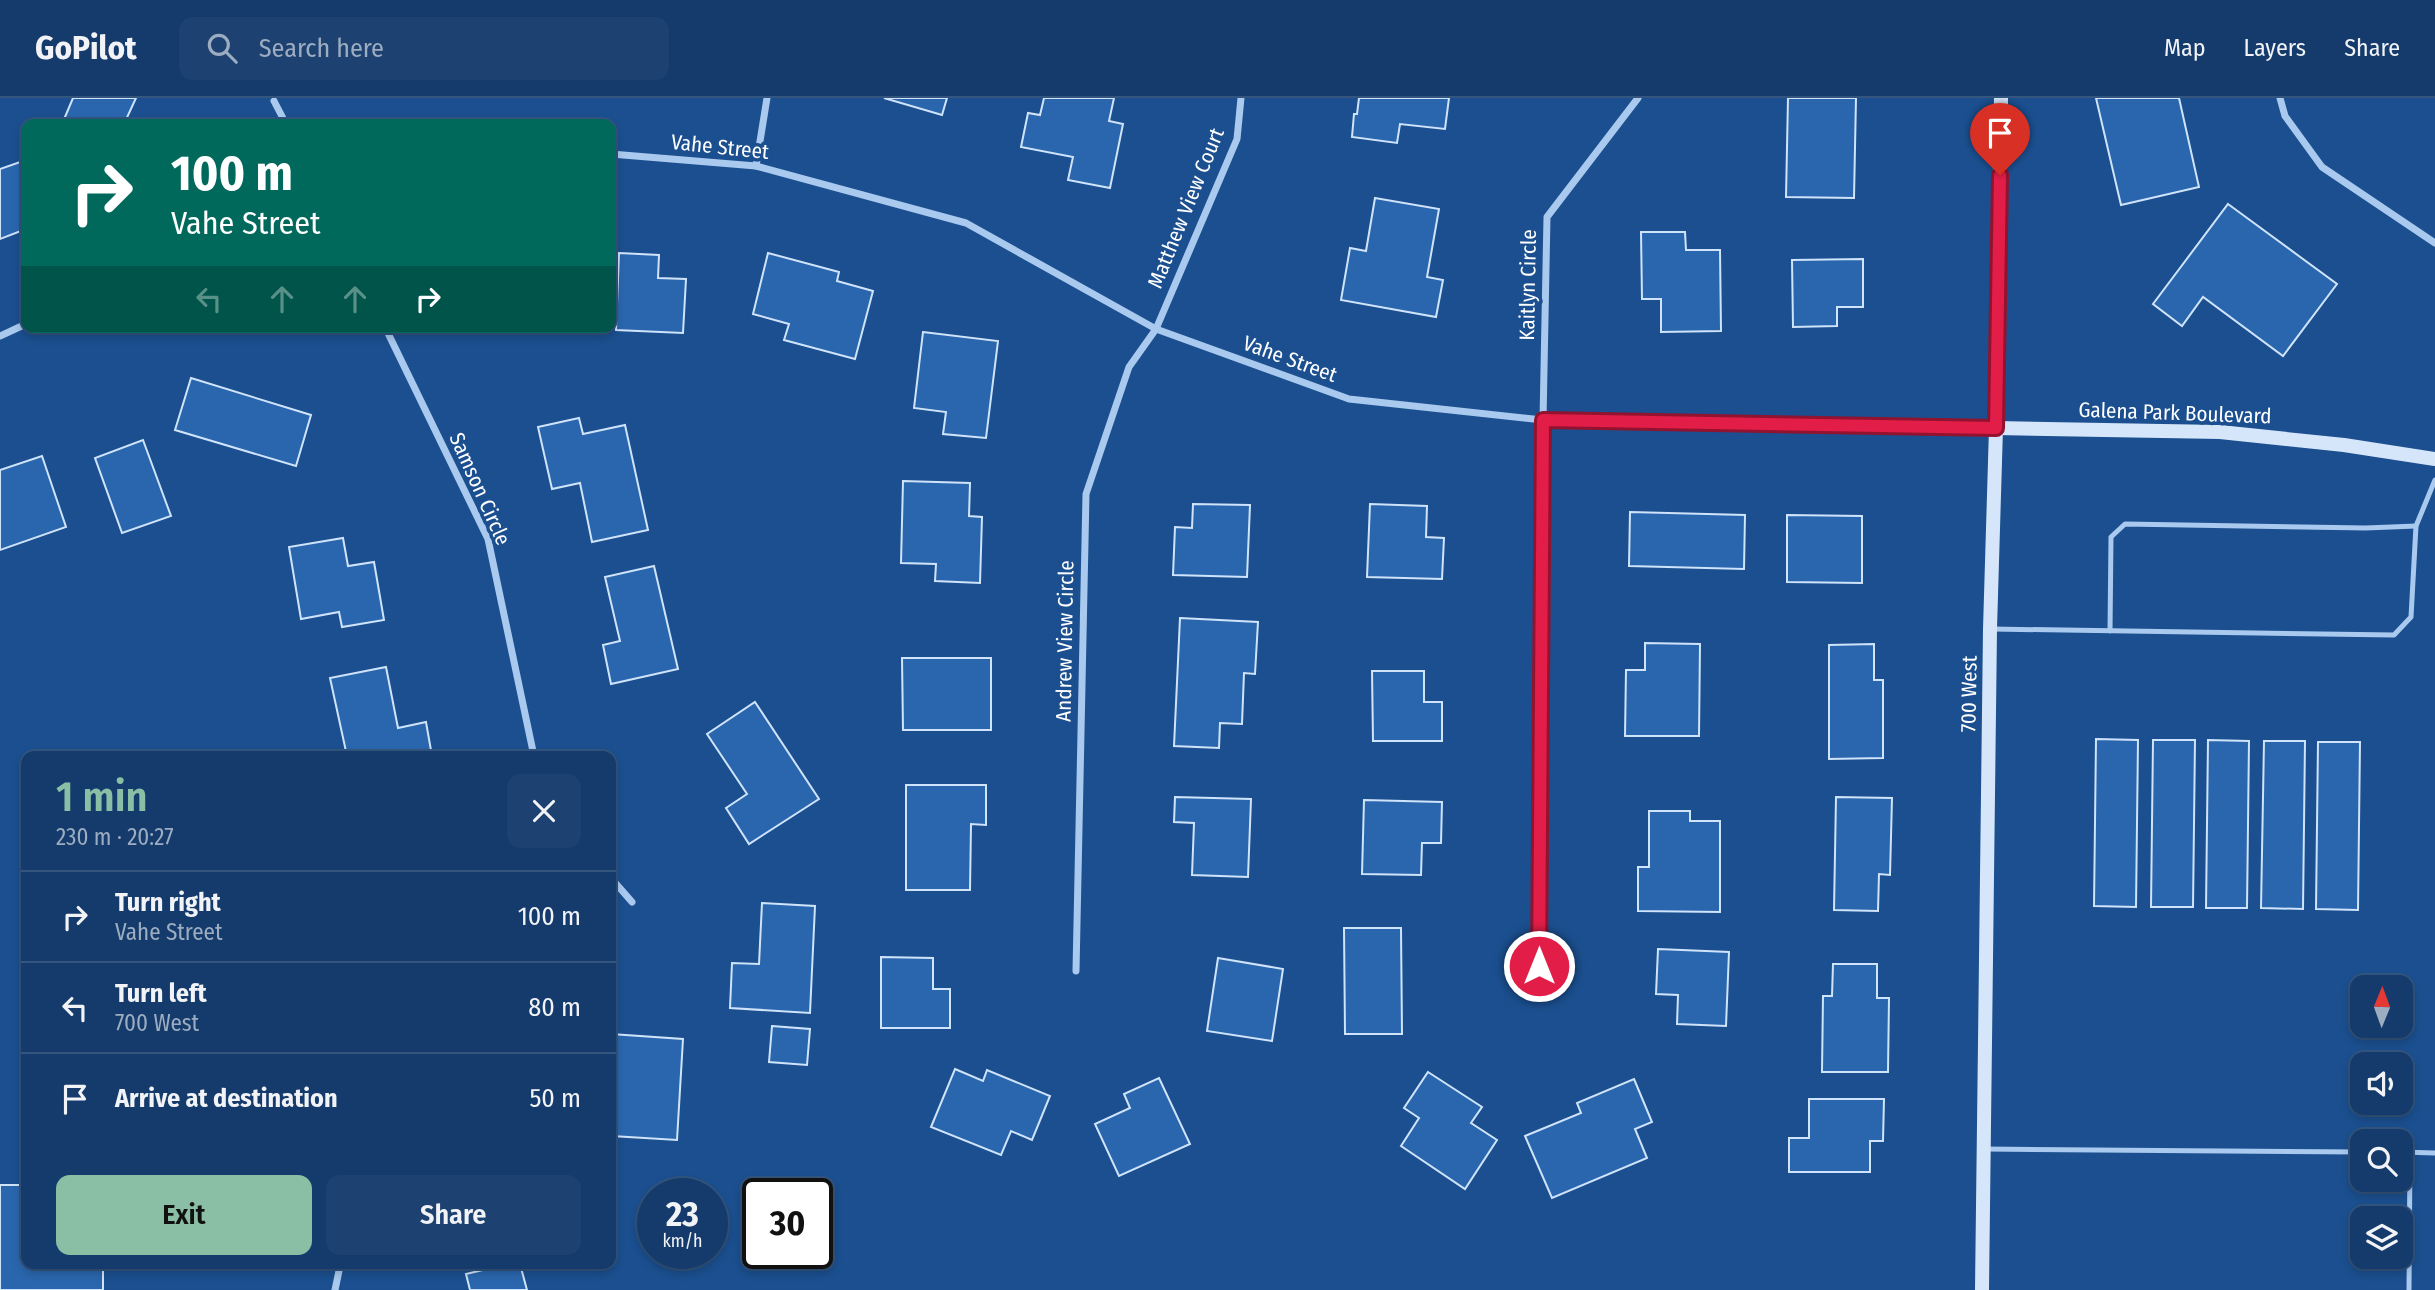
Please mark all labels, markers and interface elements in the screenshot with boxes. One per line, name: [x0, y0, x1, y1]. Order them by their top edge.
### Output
search box: [179, 17, 669, 80]
text: GoPilot: [35, 28, 137, 68]
icon: search: [203, 29, 241, 67]
text: Search here: [259, 33, 384, 64]
text: Map: [2164, 34, 2206, 62]
text: Layers: [2244, 34, 2306, 62]
text: Share: [2344, 34, 2400, 62]
pin: [1970, 103, 2030, 175]
icon: arrive: [1981, 114, 2019, 152]
street label: Matthew View Court: [1142, 124, 1230, 292]
street label: Vahe Street: [670, 129, 770, 165]
text: 100 m: [171, 144, 293, 203]
icon: right: [56, 147, 147, 238]
text: Vahe Street: [171, 204, 321, 242]
street label: Kaitlyn Circle: [1514, 229, 1542, 341]
icon: left: [190, 280, 228, 318]
icon: ahead: [263, 280, 301, 318]
icon: ahead: [336, 280, 374, 318]
icon: right: [409, 280, 447, 318]
street label: Vahe Street: [1239, 330, 1341, 388]
street label: Galena Park Boulevard: [2078, 397, 2272, 429]
street label: Samson Circle: [444, 429, 516, 549]
street label: Andrew View Circle: [1051, 560, 1079, 722]
street label: 700 West: [1955, 655, 1983, 733]
text: 1 min: [56, 772, 147, 822]
button: close: [507, 774, 581, 848]
text: 230 m · 20:27: [56, 823, 174, 851]
text: Turn right: [115, 887, 221, 918]
icon: right: [56, 898, 94, 936]
text: 100 m: [518, 901, 581, 932]
text: Vahe Street: [115, 918, 223, 946]
position arrow: [1502, 929, 1576, 1003]
north arrow: [2350, 975, 2413, 1038]
map controls: [2350, 975, 2413, 1269]
text: Turn left: [115, 978, 207, 1009]
icon: left: [56, 989, 94, 1027]
text: 80 m: [528, 992, 581, 1023]
text: 700 West: [115, 1009, 199, 1037]
button: sound: [2350, 1052, 2413, 1115]
icon: arrive: [56, 1080, 94, 1118]
text: Arrive at destination: [115, 1083, 338, 1114]
text: 50 m: [529, 1083, 581, 1114]
button: search: [2350, 1129, 2413, 1192]
button: Exit: [56, 1175, 312, 1255]
button: Share: [326, 1175, 581, 1255]
speed limit sign: 30: [742, 1178, 833, 1269]
text: 23: [666, 1193, 699, 1235]
button: layers: [2350, 1206, 2413, 1269]
text: km/h: [662, 1230, 703, 1252]

